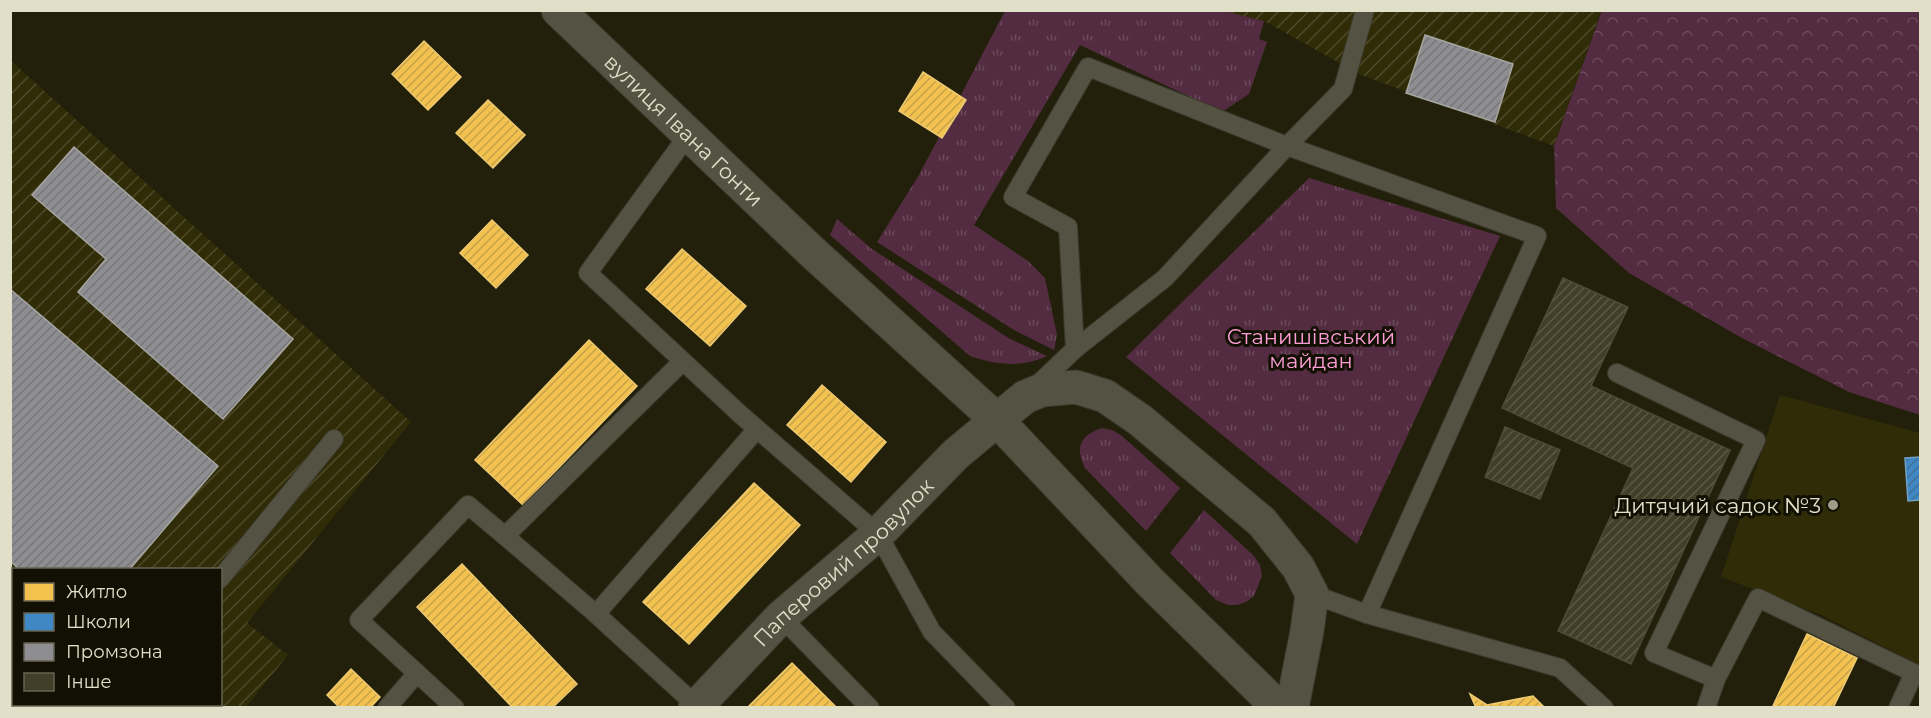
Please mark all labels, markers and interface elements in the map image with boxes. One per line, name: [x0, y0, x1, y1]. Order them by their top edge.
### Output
street label: вулиця Івана Гонти: [600, 49, 768, 211]
park label: Станишівський майдан: [1227, 324, 1395, 373]
street label: Паперовий провулок: [748, 473, 938, 651]
place label: Дитячий садок №3: [1615, 493, 1821, 518]
marker: Дитячий садок №3: [1826, 498, 1840, 512]
legend: [12, 568, 222, 706]
text: Житло: [66, 581, 127, 603]
text: Школи: [66, 611, 131, 633]
text: Промзона: [66, 641, 163, 663]
text: Інше: [66, 671, 112, 693]

